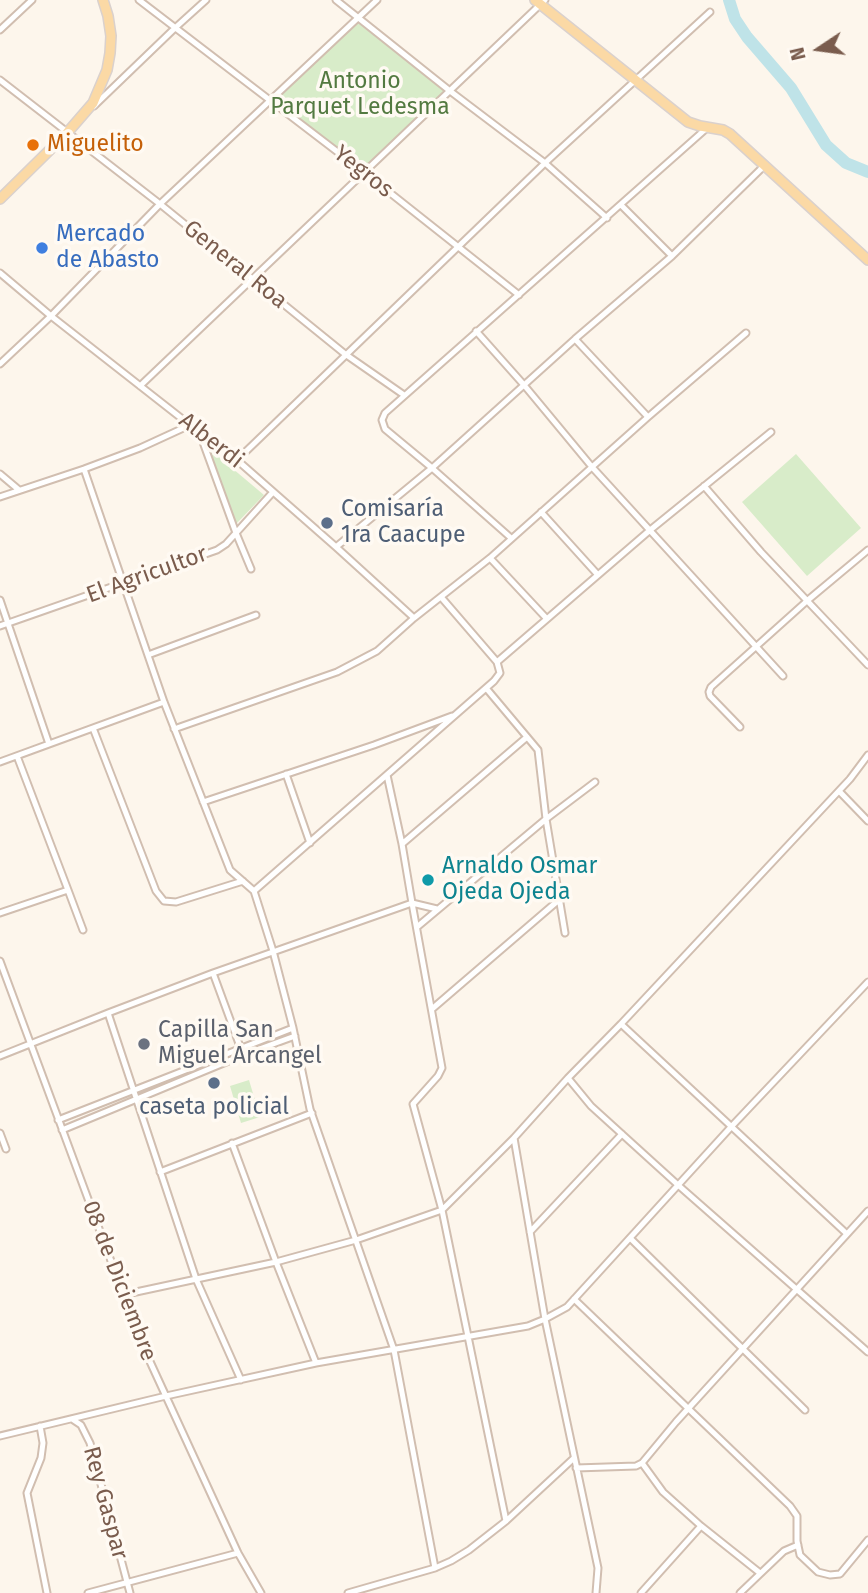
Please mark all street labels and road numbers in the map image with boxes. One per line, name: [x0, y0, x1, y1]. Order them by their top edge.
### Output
street label: Yegros: [328, 140, 398, 204]
street label: General Roa: [178, 215, 292, 315]
street label: Alberdi: [173, 407, 249, 475]
street label: El Agricultor: [83, 540, 211, 610]
street label: 08 de Diciembre: [76, 1197, 162, 1365]
street label: Rey Gaspar: [77, 1444, 133, 1562]

